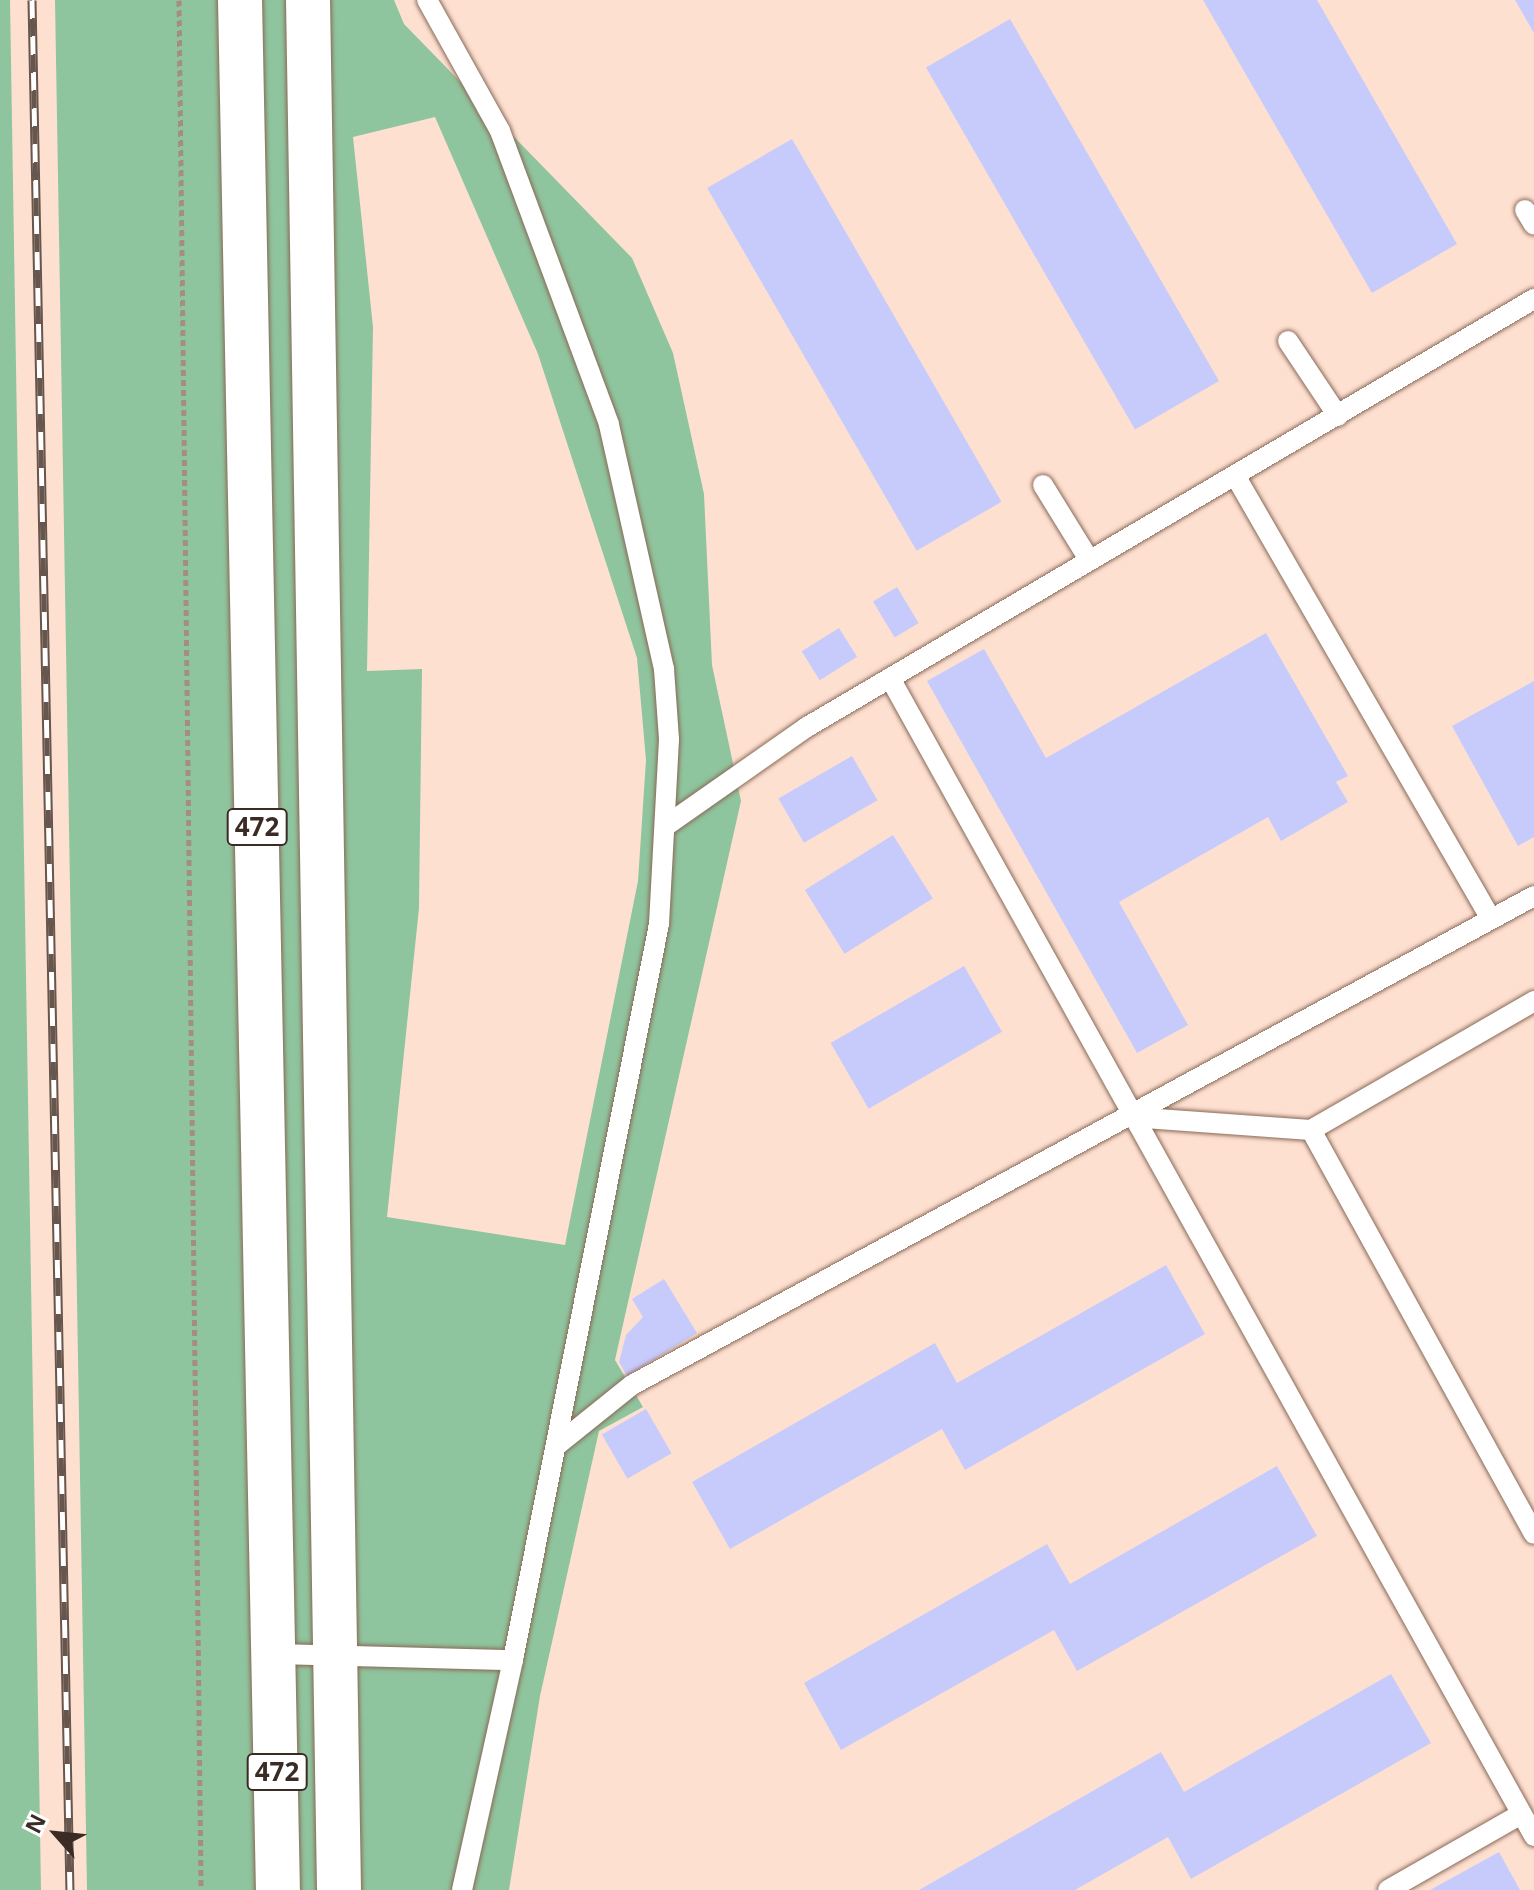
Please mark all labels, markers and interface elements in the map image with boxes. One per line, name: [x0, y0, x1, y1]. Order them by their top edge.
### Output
road number: 472: [225, 805, 289, 849]
road number: 472: [245, 1750, 309, 1794]
north arrow: [16, 1794, 96, 1874]
text: N: [17, 1808, 52, 1838]

